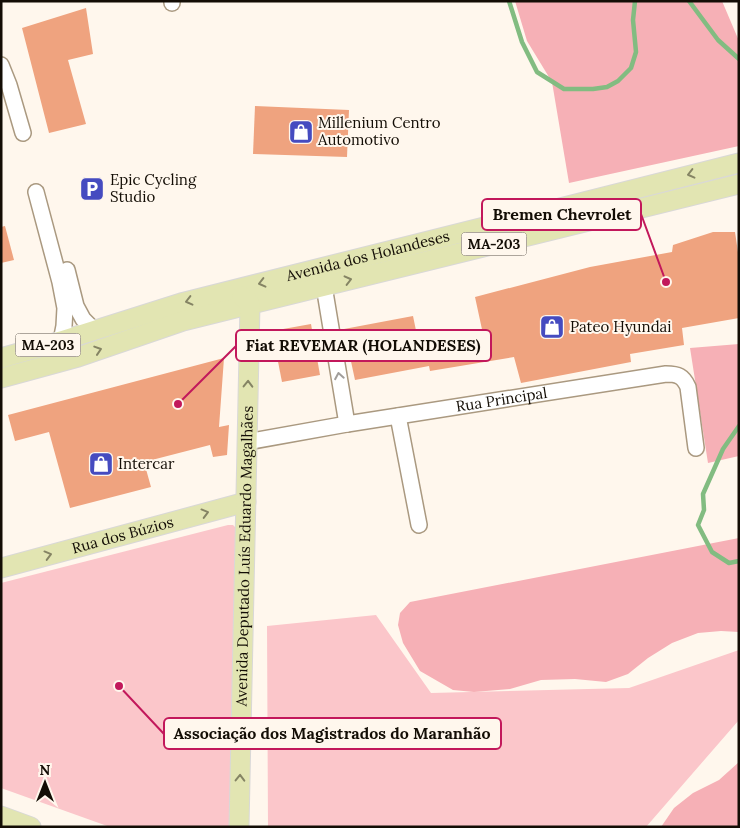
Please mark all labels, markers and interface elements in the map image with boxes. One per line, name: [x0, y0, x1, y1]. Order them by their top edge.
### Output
place label: Millenium Centro Automotivo: [317, 113, 441, 149]
shop icon: Millenium Centro Automotivo: [288, 119, 314, 145]
one-way arrow: [688, 169, 696, 179]
place label: Epic Cycling Studio: [110, 170, 197, 206]
parking icon: Epic Cycling Studio: [79, 176, 105, 202]
callout: Bremen Chevrolet: [482, 199, 641, 230]
text: Bremen Chevrolet: [492, 204, 632, 224]
street label: Avenida dos Holandeses: [283, 226, 452, 285]
road number: MA-203: [462, 232, 526, 255]
one-way arrow: [343, 275, 352, 286]
one-way arrow: [259, 277, 267, 287]
one-way arrow: [184, 295, 193, 306]
shop icon: Pateo Hyundai: [539, 314, 565, 340]
place label: Pateo Hyundai: [570, 317, 672, 336]
callout: Fiat REVEMAR (HOLANDESES): [236, 330, 491, 361]
road number: MA-203: [15, 334, 80, 356]
text: Fiat REVEMAR (HOLANDESES): [246, 335, 481, 356]
one-way arrow: [94, 346, 102, 356]
one-way arrow: [334, 372, 344, 380]
one-way arrow: [243, 379, 253, 387]
street label: Rua Principal: [454, 383, 548, 416]
street label: Avenida Deputado Luís Eduardo Magalhães: [232, 405, 257, 708]
shop icon: Intercar: [88, 451, 114, 477]
place label: Intercar: [118, 454, 175, 473]
one-way arrow: [201, 508, 210, 519]
street label: Rua dos Búzios: [70, 512, 176, 558]
one-way arrow: [44, 550, 53, 561]
callout: Associação dos Magistrados do Maranhão: [164, 718, 501, 749]
text: Associação dos Magistrados do Maranhão: [174, 723, 490, 743]
north arrow: [20, 758, 70, 808]
text: N: [40, 761, 51, 779]
one-way arrow: [235, 774, 245, 782]

